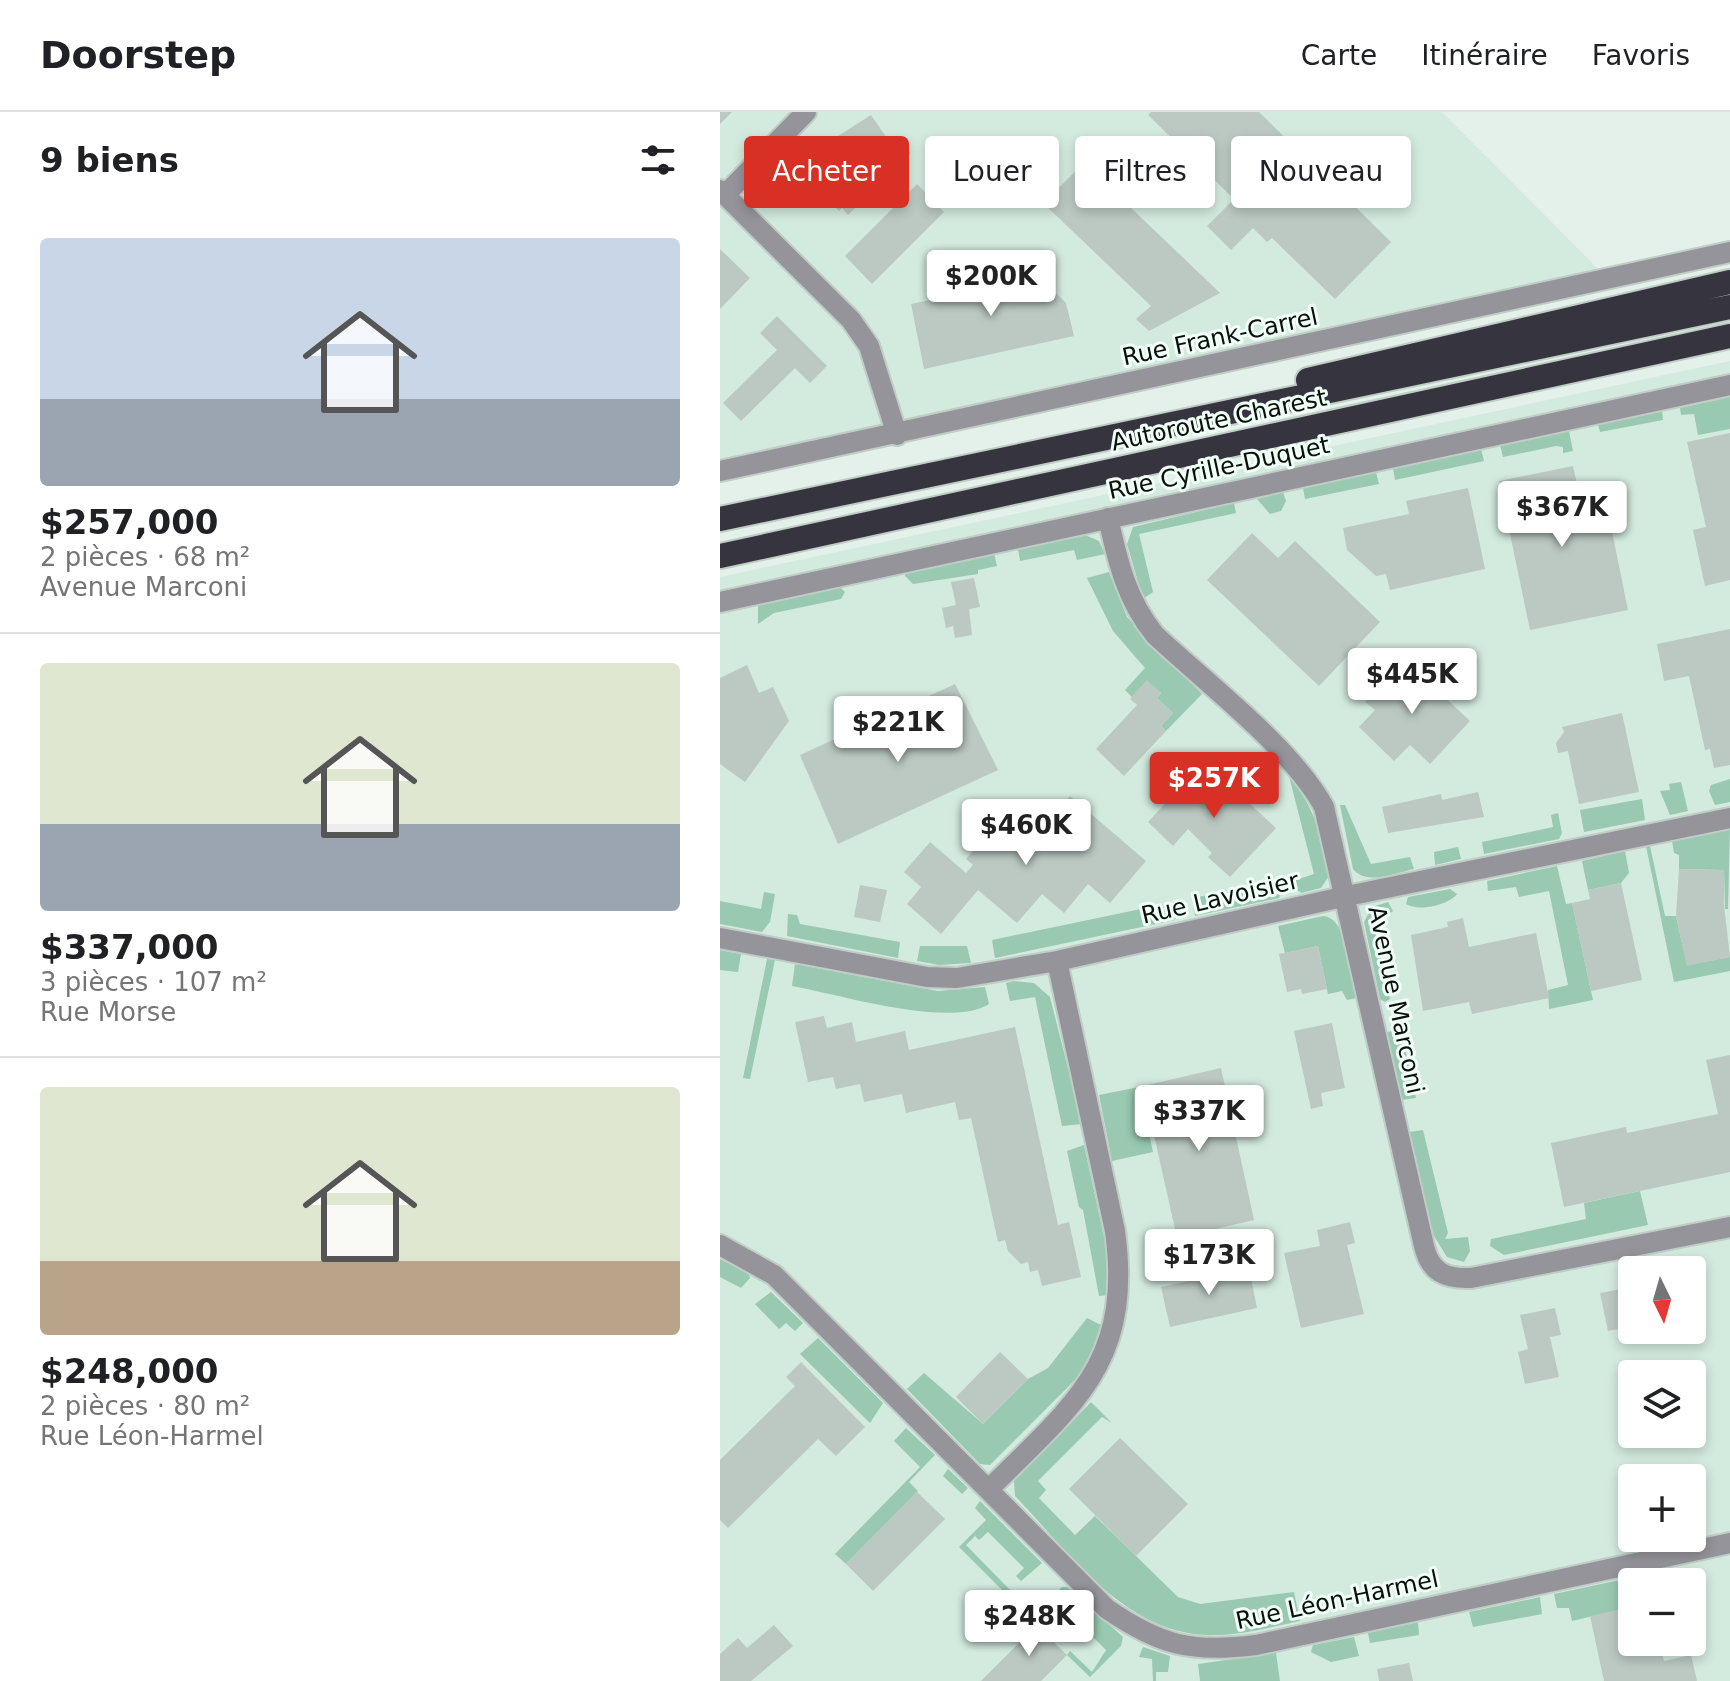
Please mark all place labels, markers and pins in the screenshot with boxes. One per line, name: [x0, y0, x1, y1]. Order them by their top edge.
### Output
pin: $200K: [935, 250, 1047, 318]
pin: $367K: [1506, 481, 1618, 549]
pin: $445K: [1356, 648, 1468, 716]
pin: $221K: [842, 696, 954, 764]
pin: $257K: [1158, 752, 1270, 820]
pin: $460K: [970, 799, 1082, 867]
pin: $337K: [1143, 1085, 1255, 1153]
pin: $173K: [1153, 1229, 1265, 1297]
pin: $248K: [973, 1590, 1085, 1658]

